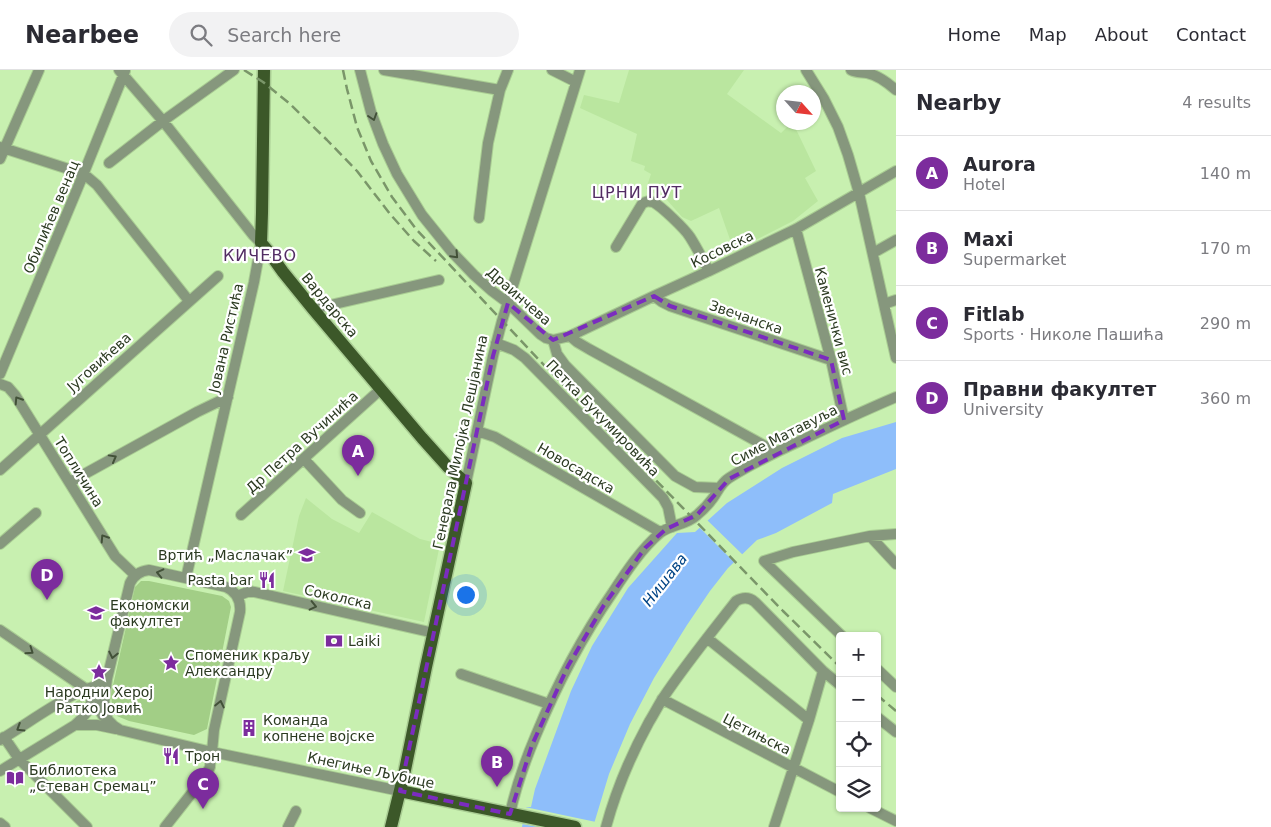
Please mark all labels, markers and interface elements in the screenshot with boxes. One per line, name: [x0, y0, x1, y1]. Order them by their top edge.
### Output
search box: [169, 12, 519, 57]
text: Nearbee: [25, 21, 139, 49]
icon: search: [187, 21, 215, 49]
text: Search here: [227, 24, 341, 46]
text: Home: [948, 24, 1001, 45]
text: Map: [1029, 24, 1067, 45]
text: About: [1095, 24, 1148, 45]
text: Contact: [1176, 24, 1246, 45]
north arrow: [776, 85, 821, 130]
text: Nearby: [916, 91, 1001, 115]
text: 4 results: [1182, 93, 1251, 112]
one-way arrow: [367, 112, 377, 121]
text: Aurora: [963, 153, 1036, 175]
street label: Обилићев венац: [20, 158, 82, 276]
text: A: [926, 164, 938, 183]
text: 140 m: [1200, 164, 1251, 183]
text: Hotel: [963, 175, 1005, 194]
district label: ЦРНИ ПУТ: [592, 183, 682, 202]
street label: Косовска: [688, 227, 756, 271]
text: Maxi: [963, 228, 1014, 250]
text: B: [926, 239, 938, 258]
text: 170 m: [1200, 239, 1251, 258]
district label: КИЧЕВО: [223, 246, 297, 265]
one-way arrow: [450, 250, 459, 259]
text: Supermarket: [963, 250, 1066, 269]
street label: Драинчева: [483, 264, 555, 328]
street label: Каменички вис: [812, 265, 856, 377]
street label: Вардарска: [298, 270, 362, 340]
street label: Јована Ристића: [205, 282, 246, 395]
street label: Звечанска: [707, 297, 785, 337]
text: Fitlab: [963, 303, 1025, 325]
text: C: [926, 314, 938, 333]
text: 290 m: [1200, 314, 1251, 333]
text: Sports · Николе Пашића: [963, 325, 1164, 344]
street label: Југовићева: [63, 329, 134, 395]
street label: Генерала Милојка Лешјанина: [429, 333, 491, 551]
street label: Петка Букумировића: [543, 356, 663, 480]
text: Правни факултет: [963, 378, 1156, 400]
street label: Др Петра Вучинића: [243, 388, 361, 496]
text: D: [925, 389, 939, 408]
text: 360 m: [1200, 389, 1251, 408]
one-way arrow: [15, 397, 25, 406]
text: University: [963, 400, 1044, 419]
street label: Симе Матавуља: [728, 401, 840, 469]
street label: Топличина: [51, 433, 107, 510]
pin: A: [342, 435, 374, 476]
street label: Новосадска: [534, 439, 618, 497]
one-way arrow: [107, 454, 116, 464]
one-way arrow: [101, 535, 110, 544]
school or university icon: Вртић „Маслачак”: [297, 545, 317, 565]
place label: Вртић „Маслачак”: [158, 547, 293, 563]
water label: Нишава: [639, 550, 691, 610]
pin: D: [31, 559, 63, 600]
one-way arrow: [156, 568, 165, 579]
restaurant icon: Pasta bar: [257, 570, 277, 590]
place label: Pasta bar: [188, 572, 253, 588]
street label: Соколска: [303, 581, 373, 613]
your location: [453, 582, 479, 608]
place label: Економски факултет: [110, 597, 189, 629]
one-way arrow: [309, 600, 317, 611]
school or university icon: Економски факултет: [86, 603, 106, 623]
bank icon: Laiki: [324, 631, 344, 651]
map controls: [836, 632, 881, 812]
button: +: [836, 632, 881, 677]
place label: Laiki: [348, 633, 380, 649]
one-way arrow: [24, 645, 34, 654]
place label: Споменик краљу Александру: [185, 647, 310, 679]
one-way arrow: [108, 651, 118, 659]
place icon: Споменик краљу Александру: [161, 653, 181, 673]
place icon: Народни Херој Ратко Јовић: [89, 662, 109, 682]
button: −: [836, 677, 881, 722]
place label: Народни Херој Ратко Јовић: [45, 684, 153, 716]
one-way arrow: [214, 700, 224, 709]
street label: Цетињска: [720, 710, 794, 758]
place label: Команда копнене војске: [263, 712, 375, 744]
building icon: Команда копнене војске: [239, 718, 259, 738]
one-way arrow: [16, 721, 25, 731]
button: locate: [836, 722, 881, 767]
restaurant icon: Трон: [161, 746, 181, 766]
pin: B: [481, 746, 513, 787]
place label: Трон: [184, 748, 220, 764]
street label: Кнегиње Љубице: [306, 749, 436, 791]
place label: Библиотека „Стеван Сремац”: [29, 762, 156, 794]
button: layers: [836, 767, 881, 812]
library icon: Библиотека „Стеван Сремац”: [5, 768, 25, 788]
pin: C: [187, 768, 219, 809]

